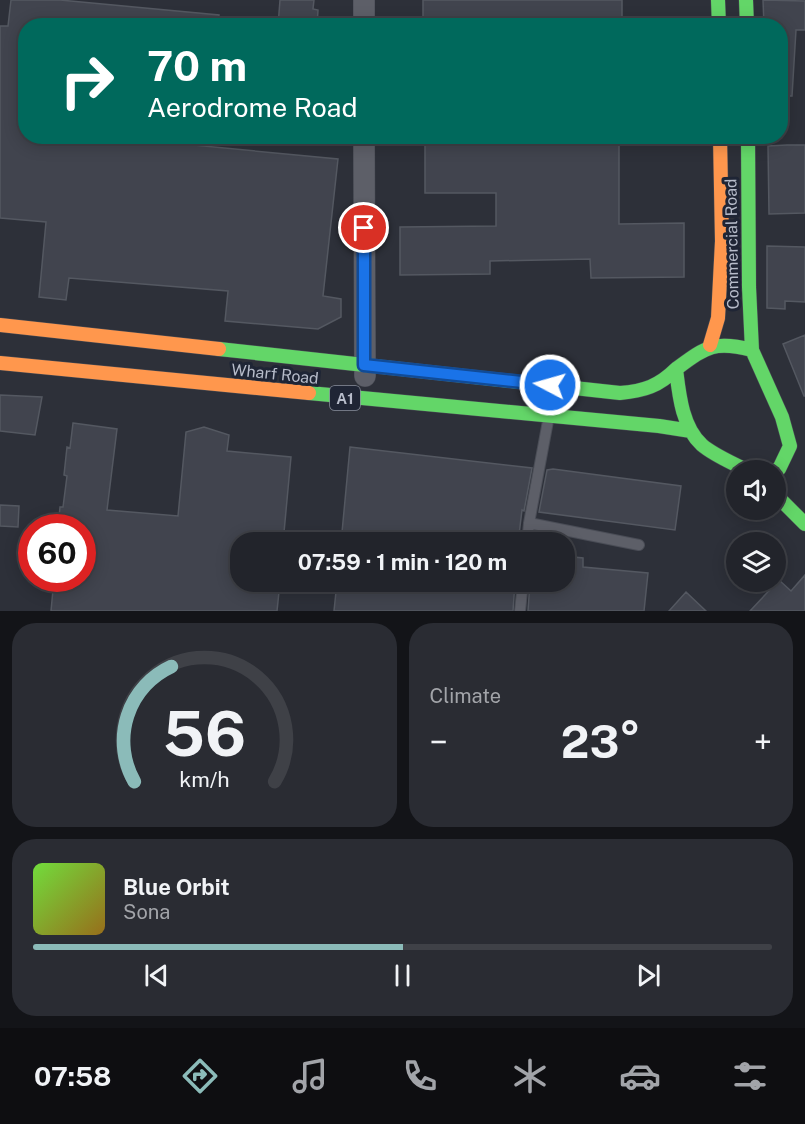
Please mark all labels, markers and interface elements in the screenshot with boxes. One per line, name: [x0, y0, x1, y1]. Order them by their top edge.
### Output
text: 70 m: [147, 41, 247, 90]
icon: right: [48, 42, 126, 120]
text: Aerodrome Road: [147, 91, 358, 123]
street label: Commercial Road: [721, 178, 743, 310]
pin: [338, 202, 389, 253]
icon: arrive: [347, 211, 380, 244]
position arrow: [518, 353, 582, 417]
street label: Wharf Road: [230, 360, 320, 388]
road number: A1: [330, 386, 360, 410]
map controls: [726, 460, 786, 592]
button: sound: [726, 460, 786, 520]
speed limit sign: 60: [18, 514, 96, 592]
button: layers: [726, 532, 786, 592]
text: 07:59 · 1 min · 120 m: [298, 549, 507, 575]
text: Climate: [430, 684, 501, 708]
text: 56: [163, 697, 246, 770]
text: 23°: [561, 715, 641, 768]
text: −: [430, 723, 448, 761]
text: +: [754, 723, 772, 761]
text: km/h: [179, 767, 229, 792]
text: Blue Orbit: [123, 874, 230, 900]
text: Sona: [123, 900, 170, 924]
icon: previous: [140, 959, 173, 992]
icon: pause: [386, 959, 419, 992]
icon: next: [632, 959, 665, 992]
icon: directions: [179, 1055, 221, 1097]
icon: music: [289, 1055, 331, 1097]
icon: phone: [399, 1055, 441, 1097]
icon: climate: [509, 1055, 551, 1097]
icon: car: [619, 1055, 661, 1097]
icon: filters: [729, 1055, 771, 1097]
text: 07:58: [34, 1060, 111, 1092]

